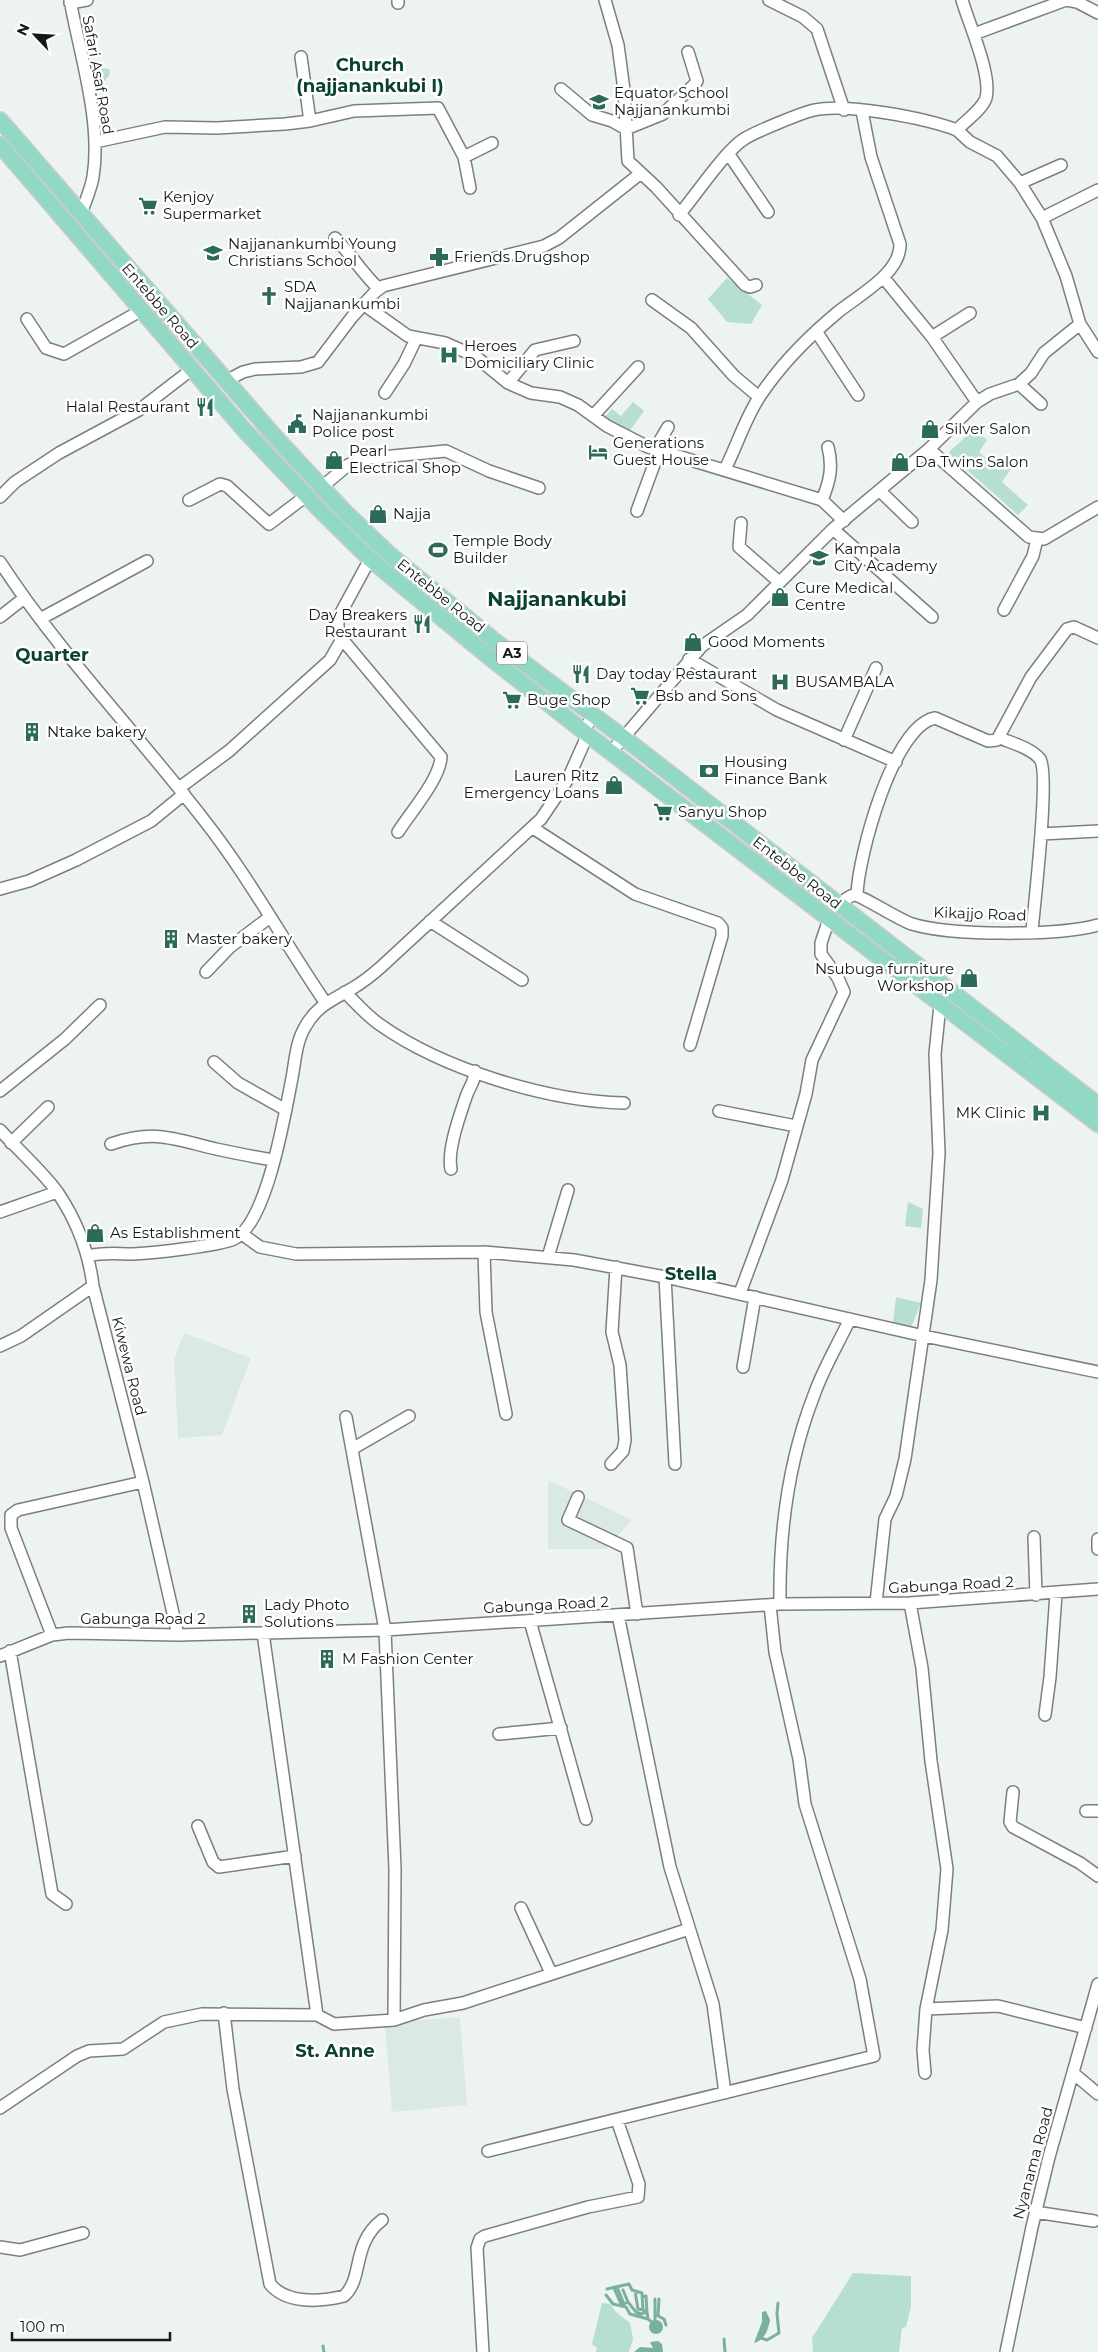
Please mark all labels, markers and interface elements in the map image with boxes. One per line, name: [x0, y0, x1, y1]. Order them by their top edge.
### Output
north arrow: [10, 10, 60, 60]
street label: Safari Asaf Road: [79, 14, 118, 136]
text: N: [13, 21, 34, 38]
district label: Church (najjanankubi I): [296, 54, 444, 97]
place label: Equator School Najjanankumbi: [614, 83, 730, 119]
school or university icon: Equator School Najjanankumbi: [588, 91, 610, 113]
place label: Kenjoy Supermarket: [163, 187, 262, 223]
supermarket icon: Kenjoy Supermarket: [137, 195, 159, 217]
place label: Najjanankumbi Young Christians School: [228, 234, 397, 270]
school or university icon: Najjanankumbi Young Christians School: [202, 242, 224, 264]
pharmacy icon: Friends Drugshop: [428, 246, 450, 268]
place label: Friends Drugshop: [454, 247, 590, 266]
street label: Entebbe Road: [118, 259, 203, 353]
place label: SDA Najjanankumbi: [284, 277, 400, 313]
church icon: SDA Najjanankumbi: [258, 285, 280, 307]
place label: Heroes Domiciliary Clinic: [464, 336, 594, 372]
hospital icon: Heroes Domiciliary Clinic: [438, 344, 460, 366]
restaurant icon: Halal Restaurant: [194, 396, 216, 418]
place label: Halal Restaurant: [66, 397, 190, 416]
place label: Najjanankumbi Police post: [312, 405, 428, 441]
public building icon: Najjanankumbi Police post: [286, 413, 308, 435]
shop icon: Silver Salon: [919, 418, 941, 440]
place label: Silver Salon: [945, 419, 1031, 438]
place label: Generations Guest House: [613, 433, 709, 469]
place label: Pearl Electrical Shop: [349, 441, 461, 477]
hotel icon: Generations Guest House: [587, 441, 609, 463]
shop icon: Pearl Electrical Shop: [323, 449, 345, 471]
shop icon: Da Twins Salon: [889, 451, 911, 473]
place label: Da Twins Salon: [915, 452, 1029, 471]
shop icon: Najja: [367, 503, 389, 525]
place label: Najja: [393, 504, 431, 523]
place label: Temple Body Builder: [453, 531, 553, 567]
sports icon: Temple Body Builder: [427, 539, 449, 561]
place label: Kampala City Academy: [834, 539, 938, 575]
school or university icon: Kampala City Academy: [808, 547, 830, 569]
street label: Entebbe Road: [394, 554, 489, 637]
place label: Cure Medical Centre: [795, 578, 893, 614]
shop icon: Cure Medical Centre: [769, 586, 791, 608]
district label: Najjanankubi: [487, 587, 627, 611]
place label: Day Breakers Restaurant: [308, 605, 407, 641]
restaurant icon: Day Breakers Restaurant: [411, 613, 433, 635]
shop icon: Good Moments: [682, 631, 704, 653]
place label: Good Moments: [708, 632, 825, 651]
road number: A3: [497, 641, 527, 664]
district label: Quarter: [15, 644, 89, 666]
restaurant icon: Day today Restaurant: [570, 663, 592, 685]
place label: Day today Restaurant: [596, 664, 757, 683]
hospital icon: BUSAMBALA: [769, 671, 791, 693]
place label: BUSAMBALA: [795, 672, 894, 691]
supermarket icon: Bsb and Sons: [629, 685, 651, 707]
place label: Bsb and Sons: [655, 686, 757, 705]
supermarket icon: Buge Shop: [501, 689, 523, 711]
place label: Buge Shop: [527, 690, 611, 709]
building icon: Ntake bakery: [21, 721, 43, 743]
place label: Ntake bakery: [47, 722, 147, 741]
place label: Housing Finance Bank: [724, 752, 827, 788]
bank icon: Housing Finance Bank: [698, 760, 720, 782]
place label: Lauren Ritz Emergency Loans: [464, 766, 599, 802]
shop icon: Lauren Ritz Emergency Loans: [603, 774, 625, 796]
supermarket icon: Sanyu Shop: [652, 801, 674, 823]
place label: Sanyu Shop: [678, 802, 767, 821]
street label: Entebbe Road: [749, 832, 846, 913]
street label: Kikajjo Road: [933, 902, 1027, 925]
building icon: Master bakery: [160, 928, 182, 950]
place label: Master bakery: [186, 929, 293, 948]
place label: Nsubuga furniture Workshop: [815, 959, 954, 995]
shop icon: Nsubuga furniture Workshop: [958, 967, 980, 989]
hospital icon: MK Clinic: [1030, 1102, 1052, 1124]
place label: MK Clinic: [956, 1103, 1026, 1122]
shop icon: As Establishment: [84, 1222, 106, 1244]
place label: As Establishment: [110, 1223, 241, 1242]
district label: Stella: [665, 1263, 717, 1285]
street label: Kiwewa Road: [108, 1314, 151, 1417]
street label: Gabunga Road 2: [888, 1572, 1014, 1597]
street label: Gabunga Road 2: [483, 1592, 609, 1617]
place label: Lady Photo Solutions: [264, 1595, 349, 1631]
building icon: Lady Photo Solutions: [238, 1603, 260, 1625]
street label: Gabunga Road 2: [80, 1609, 206, 1628]
building icon: M Fashion Center: [316, 1648, 338, 1670]
place label: M Fashion Center: [342, 1649, 474, 1668]
district label: St. Anne: [295, 2040, 375, 2062]
street label: Nyanama Road: [1008, 2104, 1057, 2221]
scale bar: [12, 2310, 170, 2342]
text: 100 m: [20, 2317, 65, 2336]

